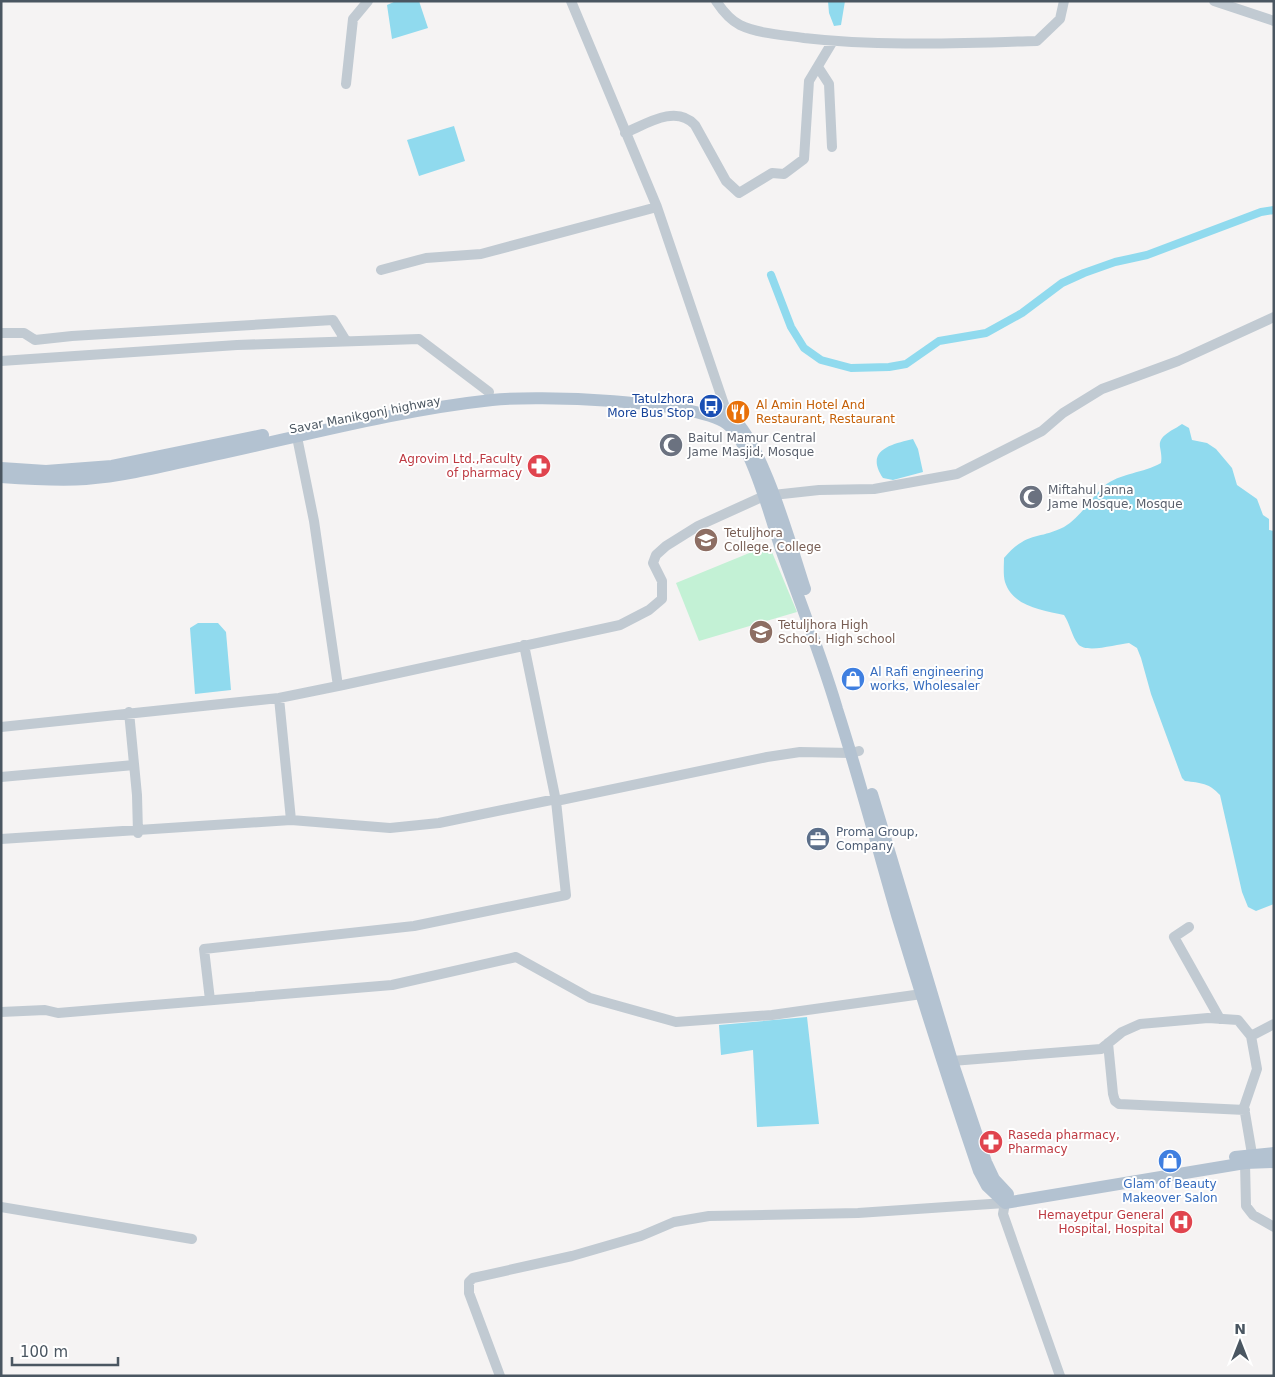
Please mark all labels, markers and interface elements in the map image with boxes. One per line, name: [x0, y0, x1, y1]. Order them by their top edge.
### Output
place label: Tatulzhora More Bus Stop: [607, 392, 694, 420]
street label: Savar Manikgonj highway: [288, 393, 442, 437]
bus stop icon: Tatulzhora More Bus Stop: [698, 393, 724, 419]
place label: Al Amin Hotel And Restaurant, Restaurant: [756, 398, 895, 426]
restaurant icon: Al Amin Hotel And Restaurant, Restaurant: [725, 399, 751, 425]
place label: Baitul Mamur Central Jame Masjid, Mosque: [687, 431, 816, 459]
mosque icon: Baitul Mamur Central Jame Masjid, Mosque: [658, 432, 684, 458]
place label: Agrovim Ltd.,Faculty of pharmacy: [399, 452, 522, 480]
pharmacy icon: Agrovim Ltd.,Faculty of pharmacy: [526, 453, 552, 479]
place label: Miftahul Janna Jame Mosque, Mosque: [1047, 483, 1183, 511]
mosque icon: Miftahul Janna Jame Mosque, Mosque: [1018, 484, 1044, 510]
place label: Tetuljhora College, College: [723, 526, 821, 554]
school or university icon: Tetuljhora College, College: [693, 527, 719, 553]
place label: Tetuljhora High School, High school: [777, 618, 895, 646]
school or university icon: Tetuljhora High School, High school: [748, 619, 774, 645]
place label: Al Rafi engineering works, Wholesaler: [870, 665, 984, 693]
shop icon: Al Rafi engineering works, Wholesaler: [840, 666, 866, 692]
place label: Proma Group, Company: [836, 825, 918, 853]
office icon: Proma Group, Company: [805, 826, 831, 852]
place label: Raseda pharmacy, Pharmacy: [1008, 1128, 1120, 1156]
pharmacy icon: Raseda pharmacy, Pharmacy: [978, 1129, 1004, 1155]
shop icon: Glam of Beauty Makeover Salon: [1157, 1148, 1183, 1174]
place label: Glam of Beauty Makeover Salon: [1122, 1177, 1218, 1205]
place label: Hemayetpur General Hospital, Hospital: [1038, 1208, 1164, 1236]
hospital icon: Hemayetpur General Hospital, Hospital: [1168, 1209, 1194, 1235]
north arrow: [1215, 1317, 1265, 1367]
text: N: [1234, 1321, 1246, 1337]
scale bar: [12, 1334, 119, 1366]
text: 100 m: [20, 1343, 68, 1361]

